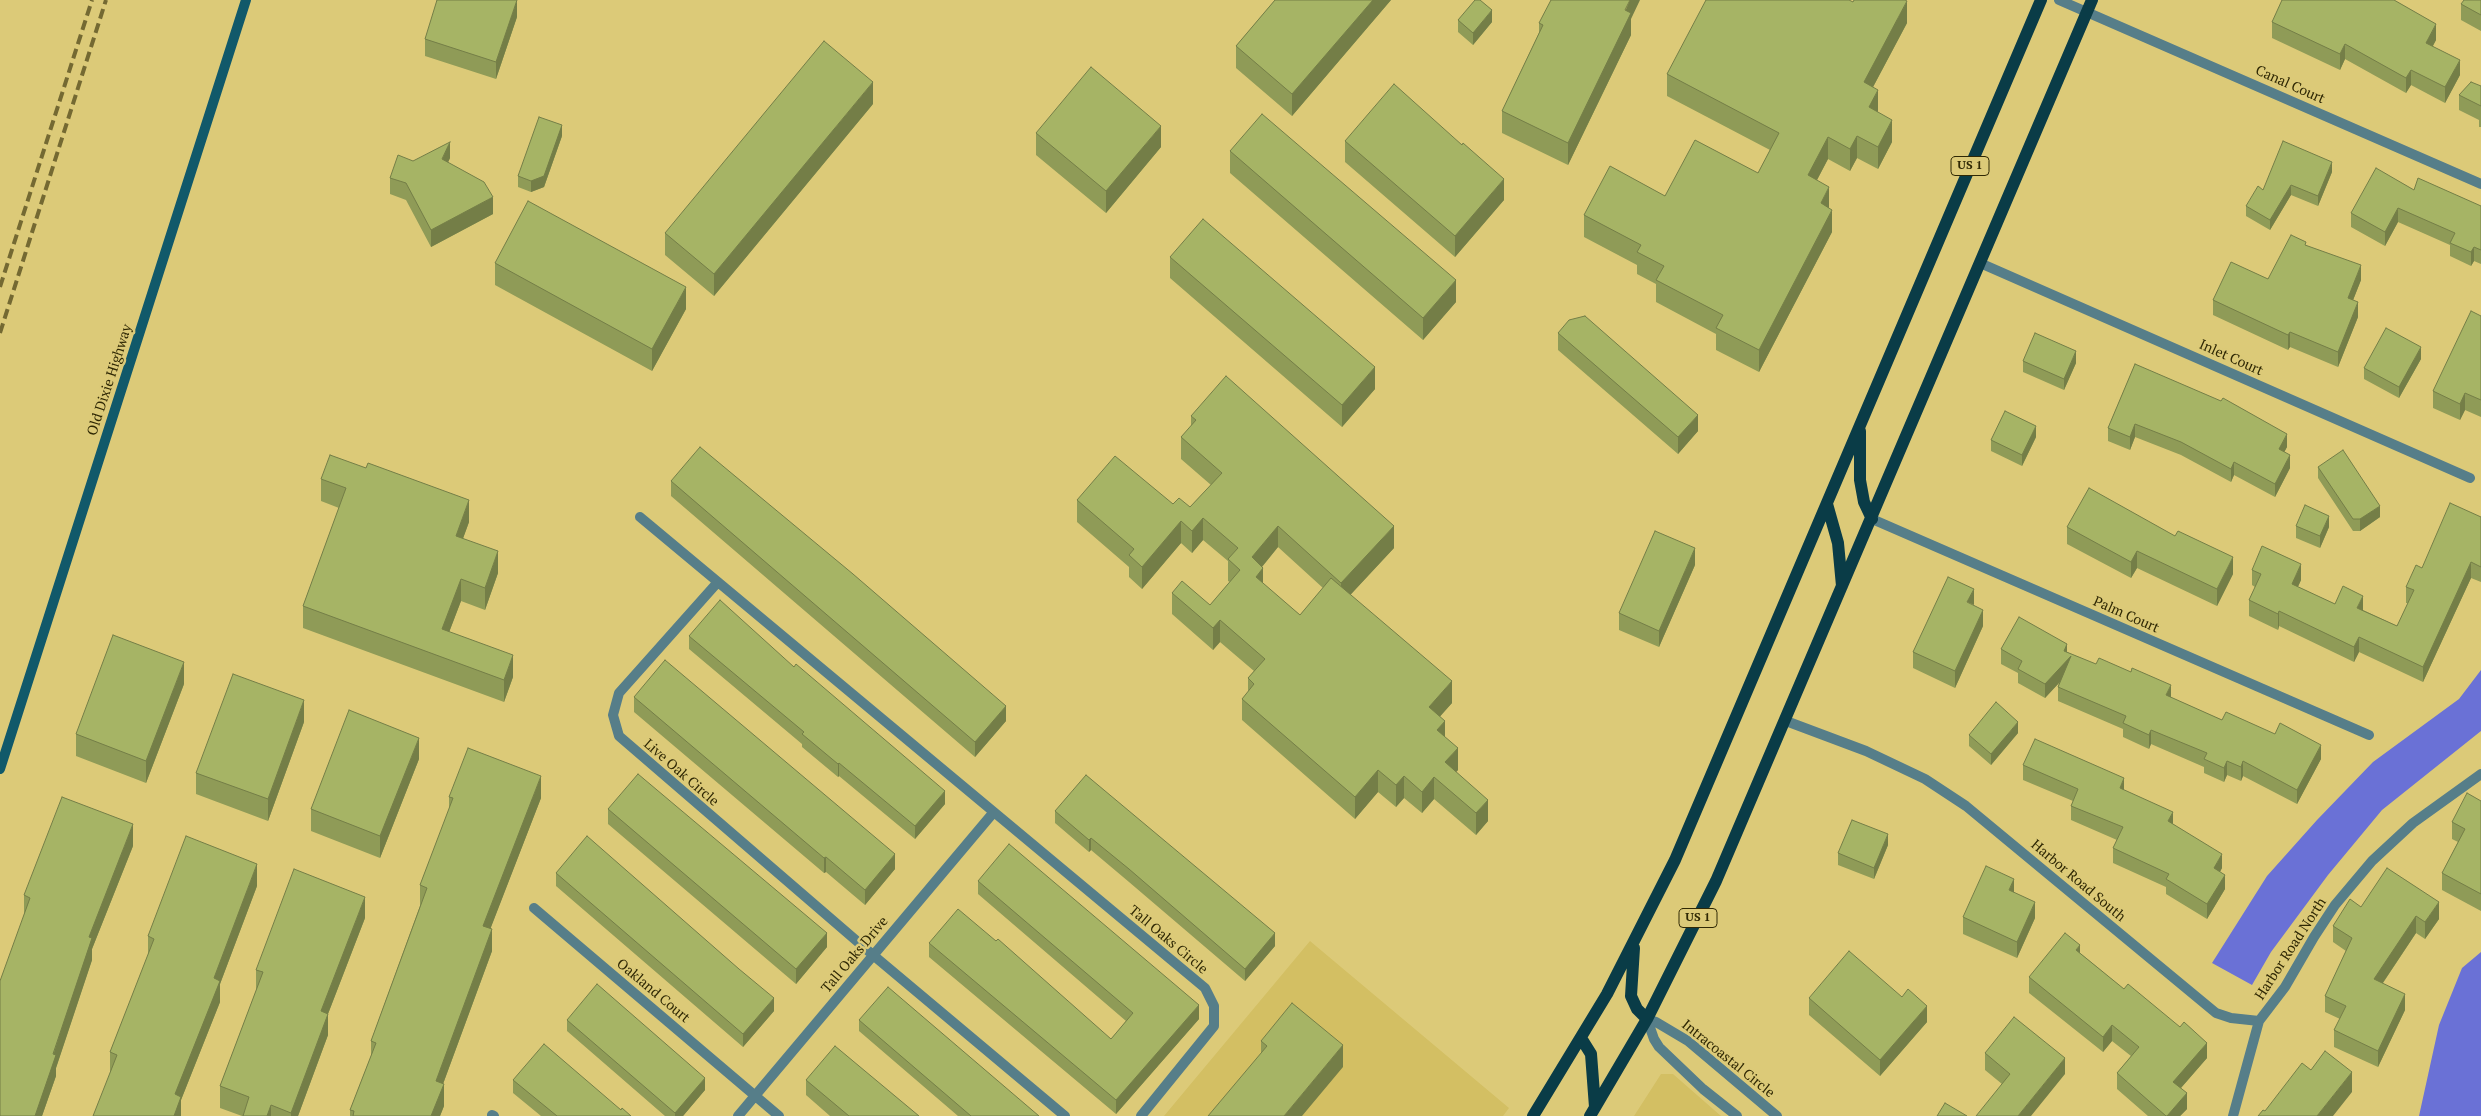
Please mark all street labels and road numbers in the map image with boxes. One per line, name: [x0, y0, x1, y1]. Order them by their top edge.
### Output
street label: Canal Court: [2253, 62, 2327, 108]
road number: US 1: [1951, 157, 1989, 176]
street label: Old Dixie Highway: [84, 322, 136, 438]
street label: Inlet Court: [2196, 336, 2266, 380]
street label: Palm Court: [2091, 593, 2161, 637]
street label: Live Oak Circle: [640, 736, 722, 810]
street label: Harbor Road South: [2027, 837, 2129, 925]
street label: Harbor Road North: [2252, 895, 2330, 1003]
street label: Tall Oaks Circle: [1125, 902, 1211, 978]
road number: US 1: [1679, 908, 1717, 928]
street label: Tall Oaks Drive: [818, 913, 892, 997]
street label: Oakland Court: [613, 955, 693, 1027]
street label: Intracoastal Circle: [1678, 1017, 1778, 1101]

